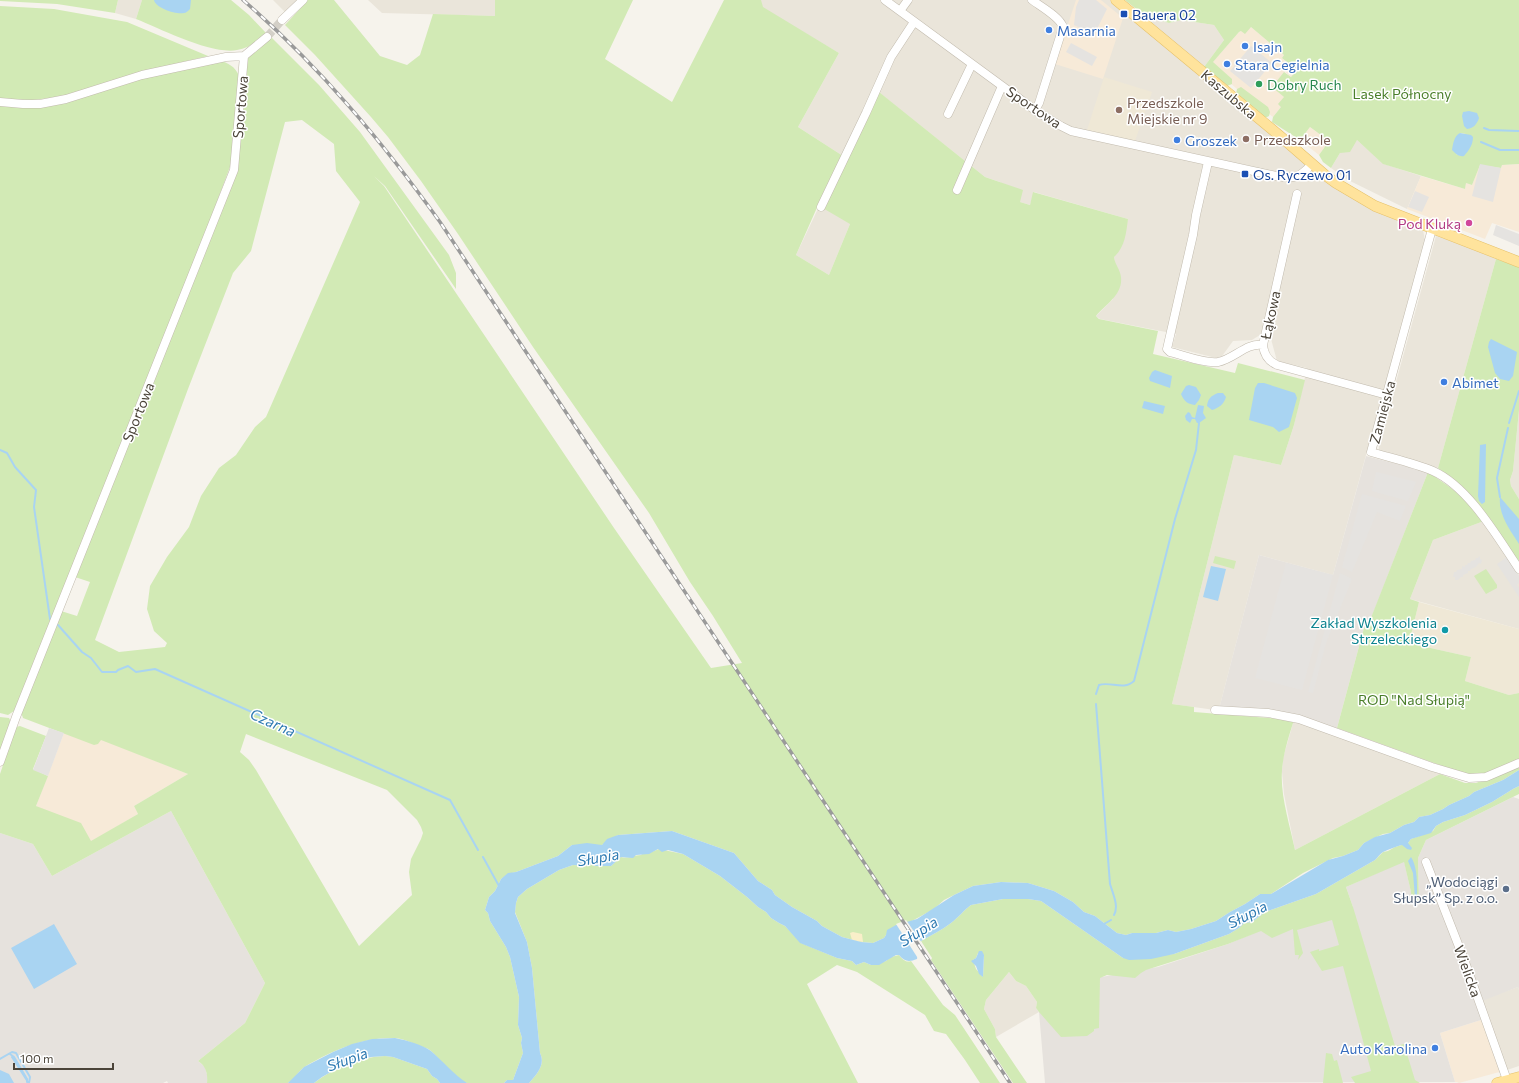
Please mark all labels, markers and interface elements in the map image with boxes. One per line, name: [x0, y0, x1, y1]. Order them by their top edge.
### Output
place label: Bauera 02: [1132, 6, 1196, 23]
marker: Bauera 02: [1119, 9, 1129, 19]
place label: Masarnia: [1057, 22, 1116, 39]
marker: Masarnia: [1044, 25, 1054, 35]
place label: Isajn: [1253, 38, 1282, 55]
marker: Isajn: [1240, 41, 1250, 51]
place label: Stara Cegielnia: [1235, 56, 1330, 73]
marker: Stara Cegielnia: [1222, 59, 1232, 69]
street label: Kaszubska: [1198, 66, 1260, 122]
street label: Sportowa: [229, 75, 251, 139]
place label: Dobry Ruch: [1267, 76, 1342, 93]
marker: Dobry Ruch: [1254, 79, 1264, 89]
street label: Sportowa: [1003, 82, 1065, 132]
park label: Lasek Północny: [1353, 85, 1451, 102]
place label: Przedszkole Miejskie nr 9: [1127, 94, 1207, 127]
marker: Przedszkole Miejskie nr 9: [1114, 105, 1124, 115]
place label: Przedszkole: [1254, 131, 1331, 148]
place label: Groszek: [1185, 132, 1238, 149]
marker: Przedszkole: [1241, 134, 1251, 144]
marker: Groszek: [1172, 135, 1182, 145]
place label: Os. Ryczewo 01: [1253, 166, 1351, 183]
marker: Os. Ryczewo 01: [1240, 169, 1250, 179]
place label: Pod Kluką: [1398, 215, 1461, 232]
marker: Pod Kluką: [1464, 218, 1474, 228]
street label: Łąkowa: [1256, 289, 1283, 342]
place label: Abimet: [1452, 374, 1499, 391]
marker: Abimet: [1439, 377, 1449, 387]
street label: Zamiejska: [1365, 379, 1399, 445]
street label: Sportowa: [118, 380, 158, 444]
place label: Zakład Wyszkolenia Strzeleckiego: [1311, 614, 1437, 647]
marker: Zakład Wyszkolenia Strzeleckiego: [1440, 625, 1450, 635]
park label: ROD "Nad Słupią": [1358, 691, 1470, 708]
water label: Czarna: [247, 704, 299, 740]
water label: Słupia: [576, 844, 621, 870]
place label: „Wodociągi Słupsk” Sp. z o.o.: [1393, 873, 1498, 906]
marker: „Wodociągi Słupsk” Sp. z o.o.: [1501, 884, 1511, 894]
water label: Słupia: [1224, 896, 1270, 932]
water label: Słupia: [895, 912, 941, 950]
street label: Wielicka: [1451, 943, 1485, 999]
place label: Auto Karolina: [1340, 1040, 1427, 1057]
water label: Słupia: [324, 1043, 370, 1075]
marker: Auto Karolina: [1430, 1043, 1440, 1053]
scale bar: [14, 1045, 113, 1071]
text: 100 m: [20, 1051, 54, 1065]

